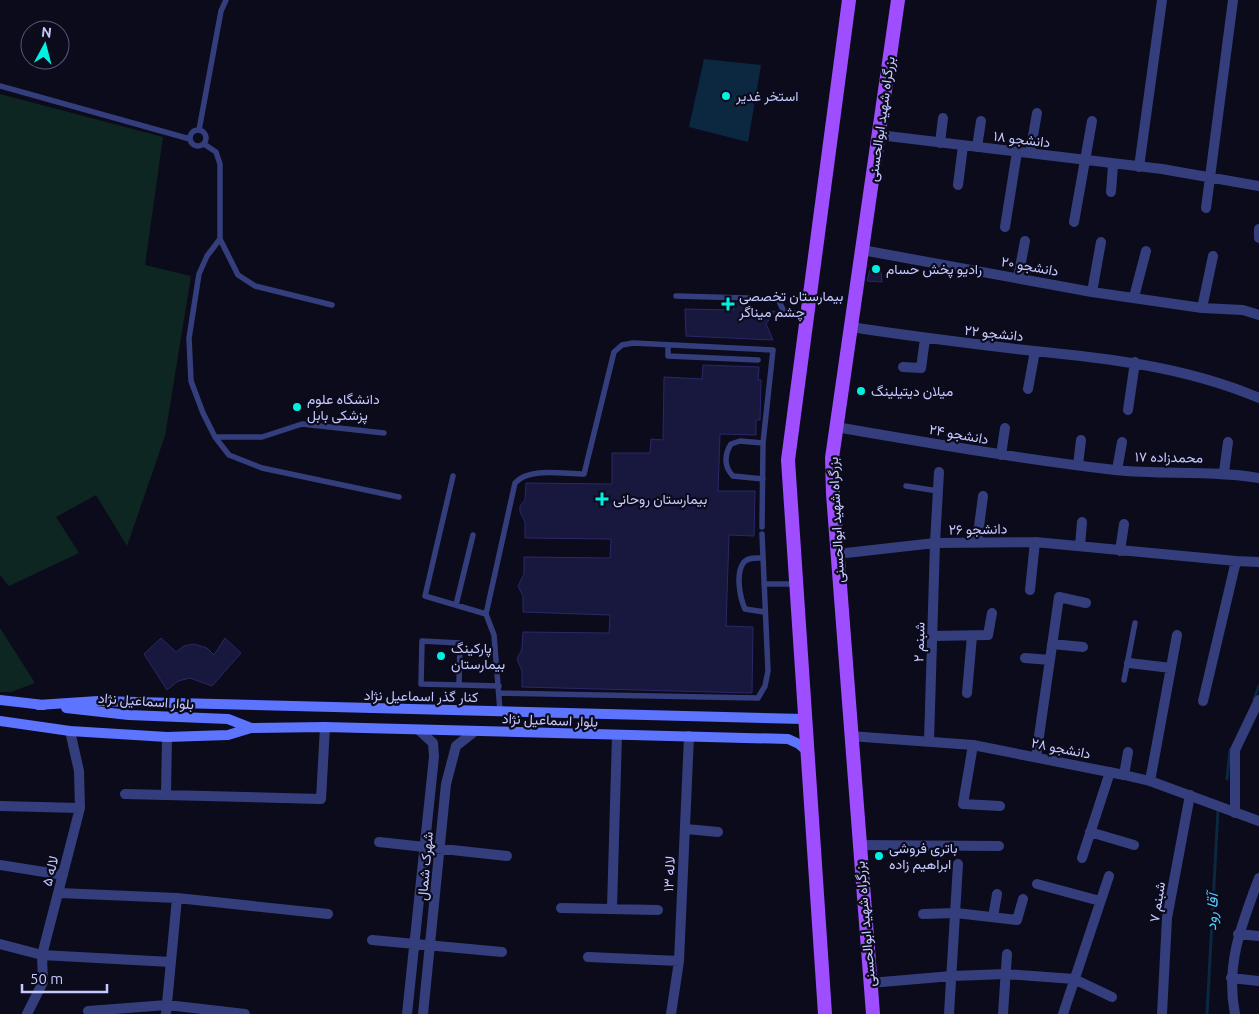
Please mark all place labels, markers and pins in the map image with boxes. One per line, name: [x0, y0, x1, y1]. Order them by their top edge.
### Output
place label: استخر غدیر: [735, 88, 798, 105]
marker: استخر غدیر: [720, 90, 732, 102]
place label: رادیو پخش حسام: [886, 261, 982, 279]
marker: رادیو پخش حسام: [870, 263, 882, 275]
place label: بیمارستان تخصصی چشم میناگر: [738, 288, 843, 322]
marker: بیمارستان تخصصی چشم میناگر: [721, 297, 735, 311]
place label: میلان دیتیلینگ: [871, 383, 953, 400]
marker: میلان دیتیلینگ: [855, 385, 867, 397]
place label: دانشگاه علوم پزشکی بابل: [307, 391, 380, 425]
marker: دانشگاه علوم پزشکی بابل: [291, 401, 303, 413]
place label: بیمارستان روحانی: [613, 491, 707, 508]
marker: بیمارستان روحانی: [595, 492, 609, 506]
place label: پارکینگ بیمارستان: [451, 640, 505, 673]
marker: پارکینگ بیمارستان: [435, 650, 447, 662]
place label: باتری فروشی ابراهیم زاده: [889, 840, 958, 873]
marker: باتری فروشی ابراهیم زاده: [873, 850, 885, 862]

